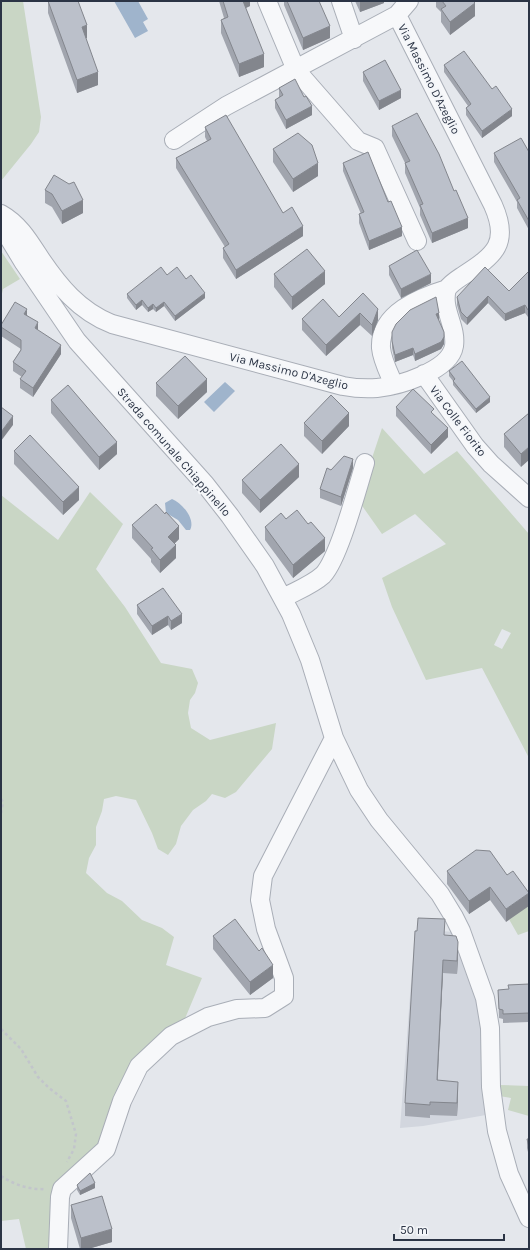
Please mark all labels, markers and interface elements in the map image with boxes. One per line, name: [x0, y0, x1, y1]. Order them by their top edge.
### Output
street label: Via Massimo D'Azeglio: [395, 21, 463, 137]
street label: Via Massimo D'Azeglio: [228, 349, 350, 393]
street label: Via Colle Fiorito: [427, 383, 489, 459]
street label: Strada comunale Chiappinello: [114, 385, 234, 519]
scale bar: [394, 1216, 504, 1242]
text: 50 m: [400, 1223, 428, 1237]

